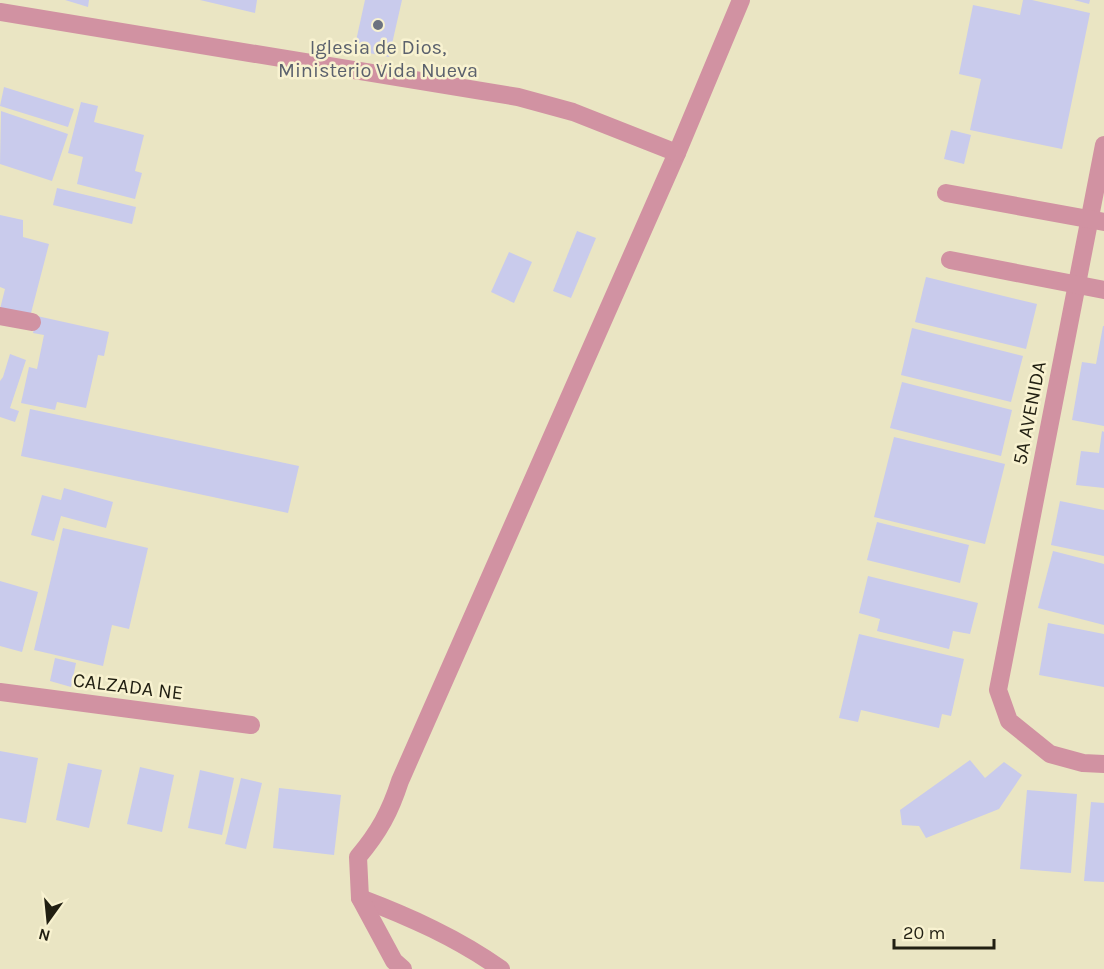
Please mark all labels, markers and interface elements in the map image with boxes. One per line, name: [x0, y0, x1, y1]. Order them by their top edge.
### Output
marker: Iglesia de Dios, Ministerio Vida Nueva: [371, 18, 385, 32]
place label: Iglesia de Dios, Ministerio Vida Nueva: [278, 36, 478, 82]
street label: 5A AVENIDA: [1008, 359, 1051, 467]
street label: CALZADA NE: [72, 668, 184, 705]
north arrow: [18, 891, 78, 951]
scale bar: [894, 912, 994, 950]
text: 20 m: [903, 922, 945, 944]
text: N: [36, 924, 52, 946]

